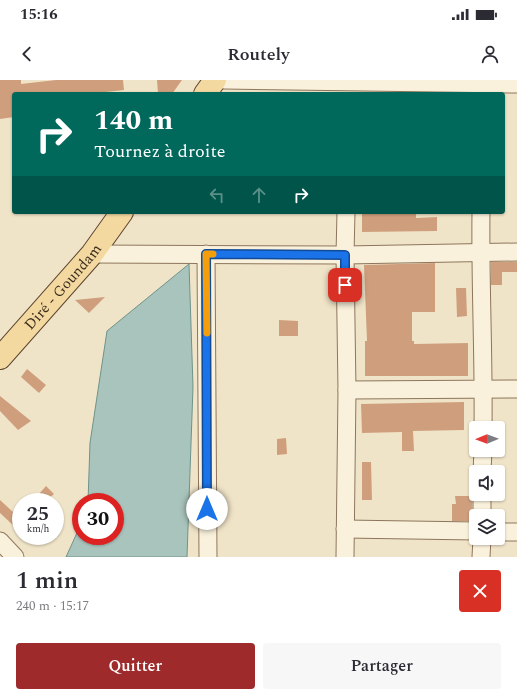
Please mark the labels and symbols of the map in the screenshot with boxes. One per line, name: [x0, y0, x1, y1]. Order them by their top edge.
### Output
street label: Diré - Goundam: [19, 239, 108, 335]
pin: [328, 268, 362, 302]
north arrow: [469, 421, 505, 457]
position arrow: [186, 488, 228, 530]
speed limit sign: 30: [72, 493, 124, 545]

